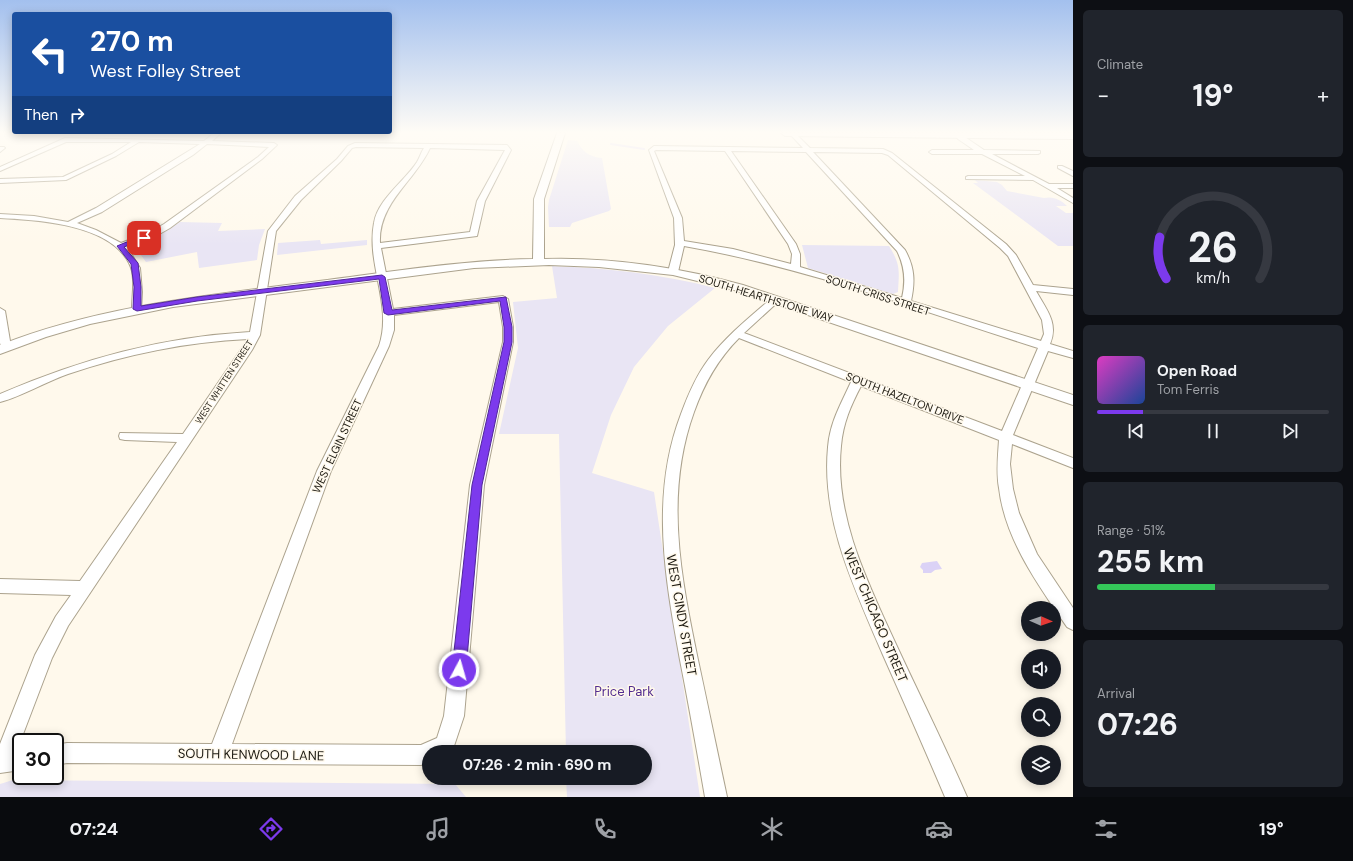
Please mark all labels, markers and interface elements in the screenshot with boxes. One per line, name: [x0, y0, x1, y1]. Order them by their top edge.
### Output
text: 270 m: [90, 23, 173, 60]
icon: left: [24, 28, 76, 80]
text: Climate: [1097, 56, 1143, 73]
text: West Folley Street: [90, 59, 241, 83]
text: 19°: [1193, 76, 1233, 115]
text: −: [1097, 81, 1109, 110]
text: +: [1317, 81, 1329, 110]
icon: right: [66, 104, 88, 126]
text: Then: [24, 105, 58, 125]
pin: [127, 221, 161, 255]
text: 26: [1188, 221, 1238, 275]
icon: arrive: [133, 227, 155, 249]
text: km/h: [1196, 269, 1230, 287]
street label: SOUTH HEARTHSTONE WAY: [697, 271, 836, 325]
street label: SOUTH CRISS STREET: [824, 272, 932, 318]
street label: WEST WHITTEN STREET: [192, 338, 256, 426]
text: Open Road: [1157, 361, 1237, 381]
street label: SOUTH HAZELTON DRIVE: [844, 369, 966, 427]
text: Tom Ferris: [1157, 381, 1219, 398]
street label: WEST ELGIN STREET: [309, 397, 365, 495]
icon: previous: [1125, 420, 1147, 442]
icon: pause: [1202, 420, 1224, 442]
icon: next: [1279, 420, 1301, 442]
text: Range · 51%: [1097, 522, 1165, 539]
text: 255 km: [1097, 542, 1204, 581]
street label: WEST CHICAGO STREET: [840, 546, 912, 685]
street label: WEST CINDY STREET: [662, 553, 701, 677]
north arrow: [1021, 601, 1061, 641]
map controls: [1021, 601, 1061, 785]
position arrow: [438, 649, 480, 691]
button: sound: [1021, 649, 1061, 689]
park label: Price Park: [594, 683, 654, 700]
text: Arrival: [1097, 685, 1135, 702]
button: search: [1021, 697, 1061, 737]
text: 07:26: [1097, 705, 1178, 744]
speed limit sign: 30: [12, 733, 64, 785]
street label: SOUTH KENWOOD LANE: [178, 745, 324, 764]
button: layers: [1021, 745, 1061, 785]
text: 07:26 · 2 min · 690 m: [463, 755, 611, 775]
icon: directions: [257, 815, 285, 843]
icon: music: [424, 815, 452, 843]
icon: phone: [591, 815, 619, 843]
icon: climate: [758, 815, 786, 843]
icon: car: [925, 815, 953, 843]
icon: filters: [1092, 815, 1120, 843]
text: 07:24: [69, 817, 118, 841]
text: 19°: [1259, 817, 1283, 841]

